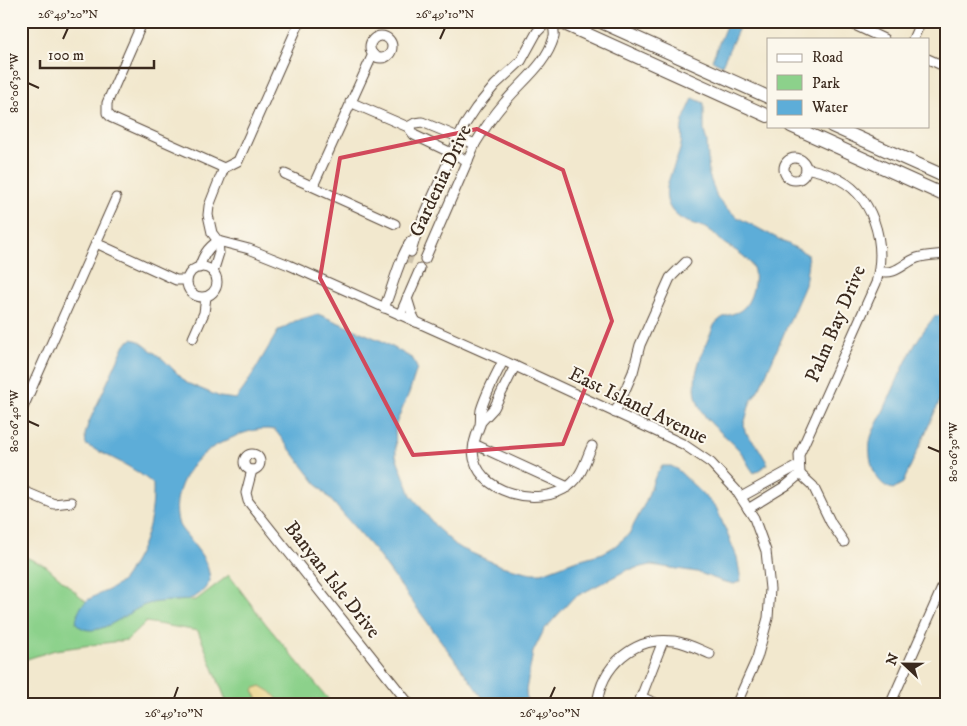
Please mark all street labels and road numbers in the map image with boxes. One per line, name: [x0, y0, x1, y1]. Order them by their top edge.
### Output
street label: Gardenia Drive: [404, 121, 478, 241]
street label: Palm Bay Drive: [800, 262, 872, 386]
street label: East Island Avenue: [564, 361, 712, 451]
street label: Banyan Isle Drive: [278, 516, 386, 644]

